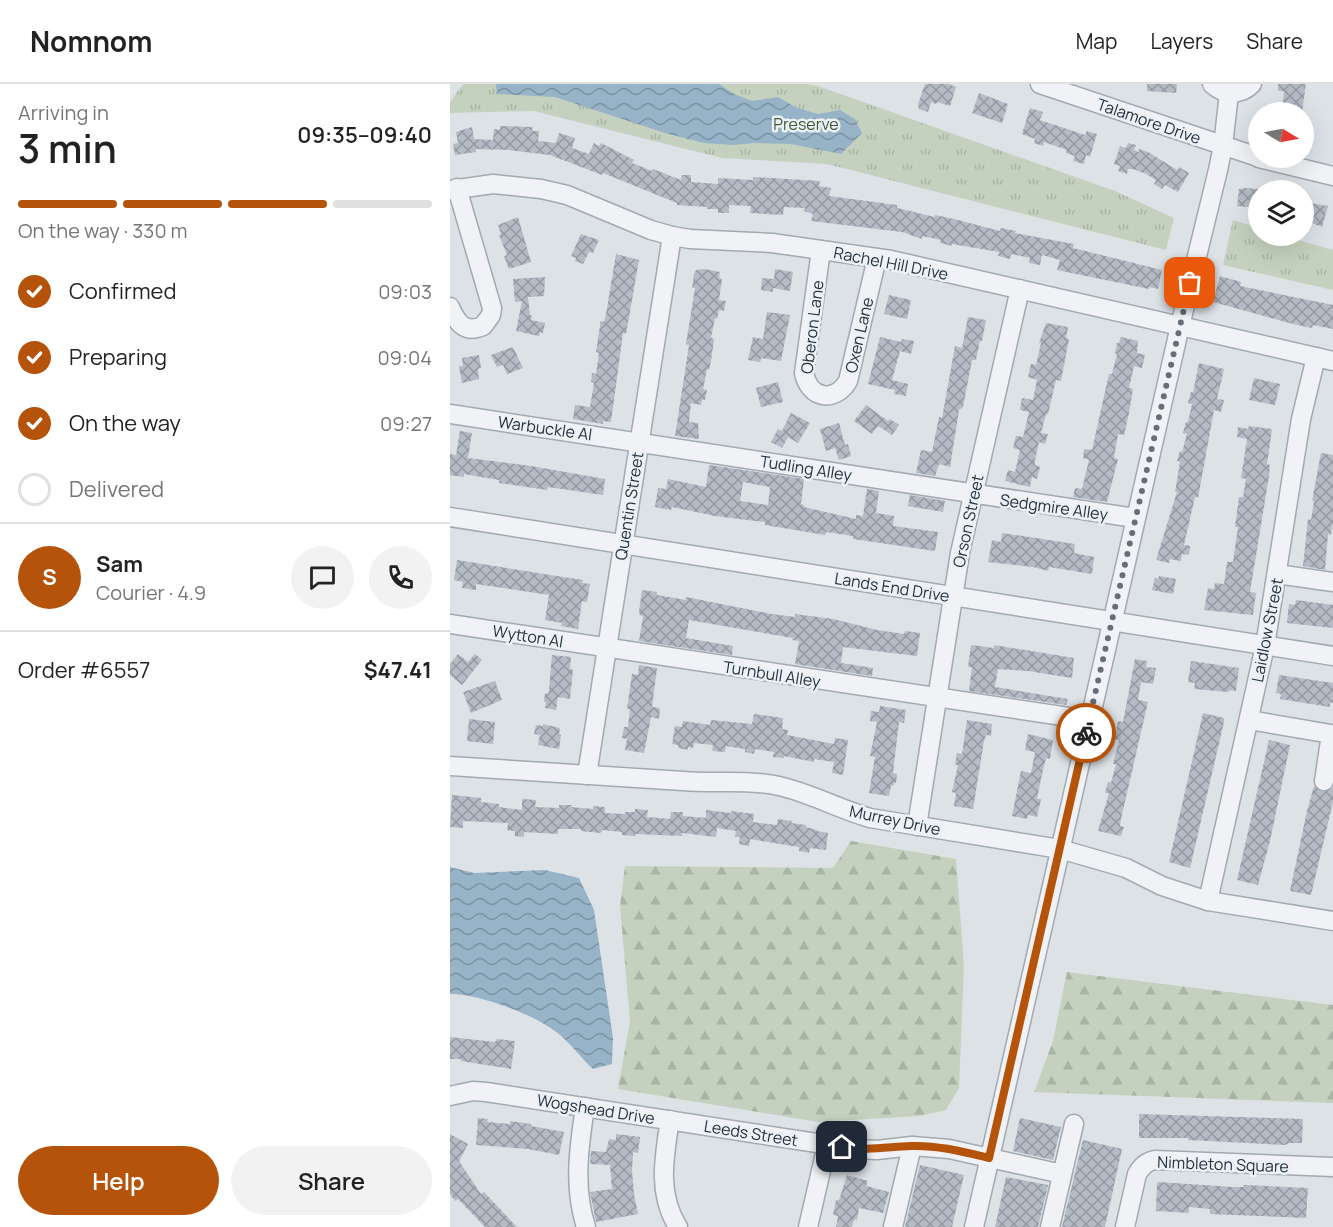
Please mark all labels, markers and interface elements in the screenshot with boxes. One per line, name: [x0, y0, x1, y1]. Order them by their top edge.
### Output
text: Nomnom: [30, 22, 152, 60]
text: Map: [1076, 27, 1117, 55]
text: Layers: [1150, 27, 1213, 55]
text: Share: [1246, 27, 1303, 55]
street label: Talamore Drive: [1094, 93, 1204, 149]
text: Arriving in: [18, 99, 109, 126]
north arrow: [1248, 102, 1314, 168]
map controls: [1248, 102, 1314, 246]
park label: Preserve: [773, 113, 839, 135]
text: 09:35–09:40: [297, 120, 432, 150]
text: 3 min: [18, 121, 117, 175]
button: layers: [1248, 180, 1314, 246]
text: On the way · 330 m: [18, 217, 188, 244]
street label: Rachel Hill Drive: [832, 241, 950, 285]
pin: [1164, 257, 1215, 308]
icon: bag: [1173, 266, 1206, 299]
icon: check: [18, 275, 51, 308]
text: Confirmed: [69, 276, 177, 306]
text: 09:03: [378, 278, 432, 305]
street label: Oberon Lane: [795, 279, 829, 375]
street label: Oxen Lane: [840, 295, 878, 375]
icon: check: [18, 341, 51, 374]
text: Preparing: [69, 342, 167, 372]
text: 09:04: [377, 344, 432, 371]
icon: check: [18, 407, 51, 440]
text: On the way: [69, 408, 181, 438]
text: 09:27: [380, 410, 432, 437]
street label: Warbuckle Al: [497, 411, 593, 445]
street label: Quentin Street: [610, 450, 648, 562]
street label: Tudling Alley: [759, 450, 854, 486]
street label: Orson Street: [947, 472, 989, 570]
text: Delivered: [69, 474, 164, 504]
street label: Sedgmire Alley: [999, 489, 1110, 526]
button: chat: [291, 546, 354, 609]
button: phone: [369, 546, 432, 609]
text: Sam: [96, 549, 143, 579]
text: S: [42, 562, 57, 592]
street label: Lands End Drive: [833, 567, 951, 607]
street label: Laidlow Street: [1246, 576, 1288, 684]
text: Courier · 4.9: [96, 579, 206, 606]
street label: Wytton Al: [491, 620, 565, 652]
text: Order #6557: [18, 655, 150, 685]
text: $47.41: [364, 655, 432, 685]
street label: Turnbull Alley: [722, 655, 823, 693]
courier: [1056, 703, 1116, 763]
icon: bike: [1070, 717, 1103, 750]
street label: Murrey Drive: [847, 800, 943, 840]
street label: Wogshead Drive: [536, 1089, 656, 1129]
street label: Leeds Street: [702, 1115, 800, 1151]
pin: [816, 1121, 867, 1172]
icon: home: [825, 1130, 858, 1163]
button: Help: [18, 1146, 219, 1215]
button: Share: [231, 1146, 432, 1215]
street label: Nimbleton Square: [1157, 1151, 1289, 1177]

